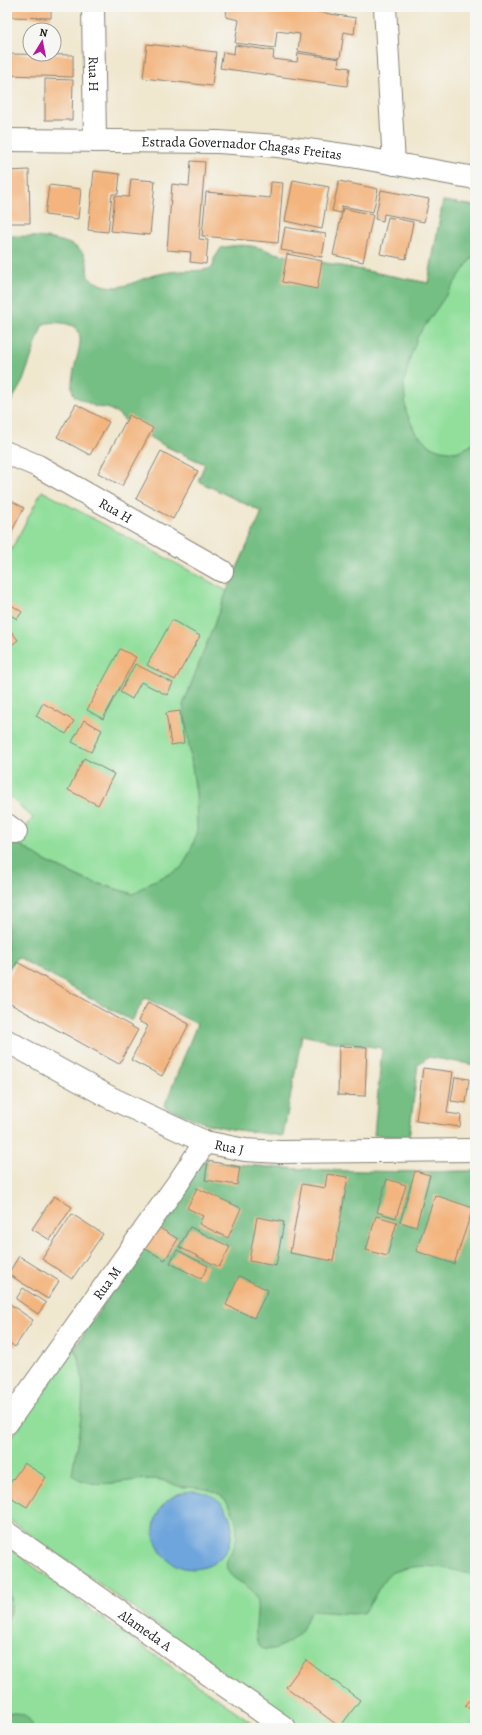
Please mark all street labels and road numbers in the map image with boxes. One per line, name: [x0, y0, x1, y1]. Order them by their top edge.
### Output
street label: Rua H: [84, 56, 103, 92]
street label: Estrada Governador Chagas Freitas: [141, 132, 343, 165]
street label: Rua H: [95, 494, 136, 528]
street label: Rua J: [213, 1135, 245, 1160]
street label: Rua M: [89, 1263, 126, 1304]
street label: Alameda A: [114, 1605, 176, 1656]

